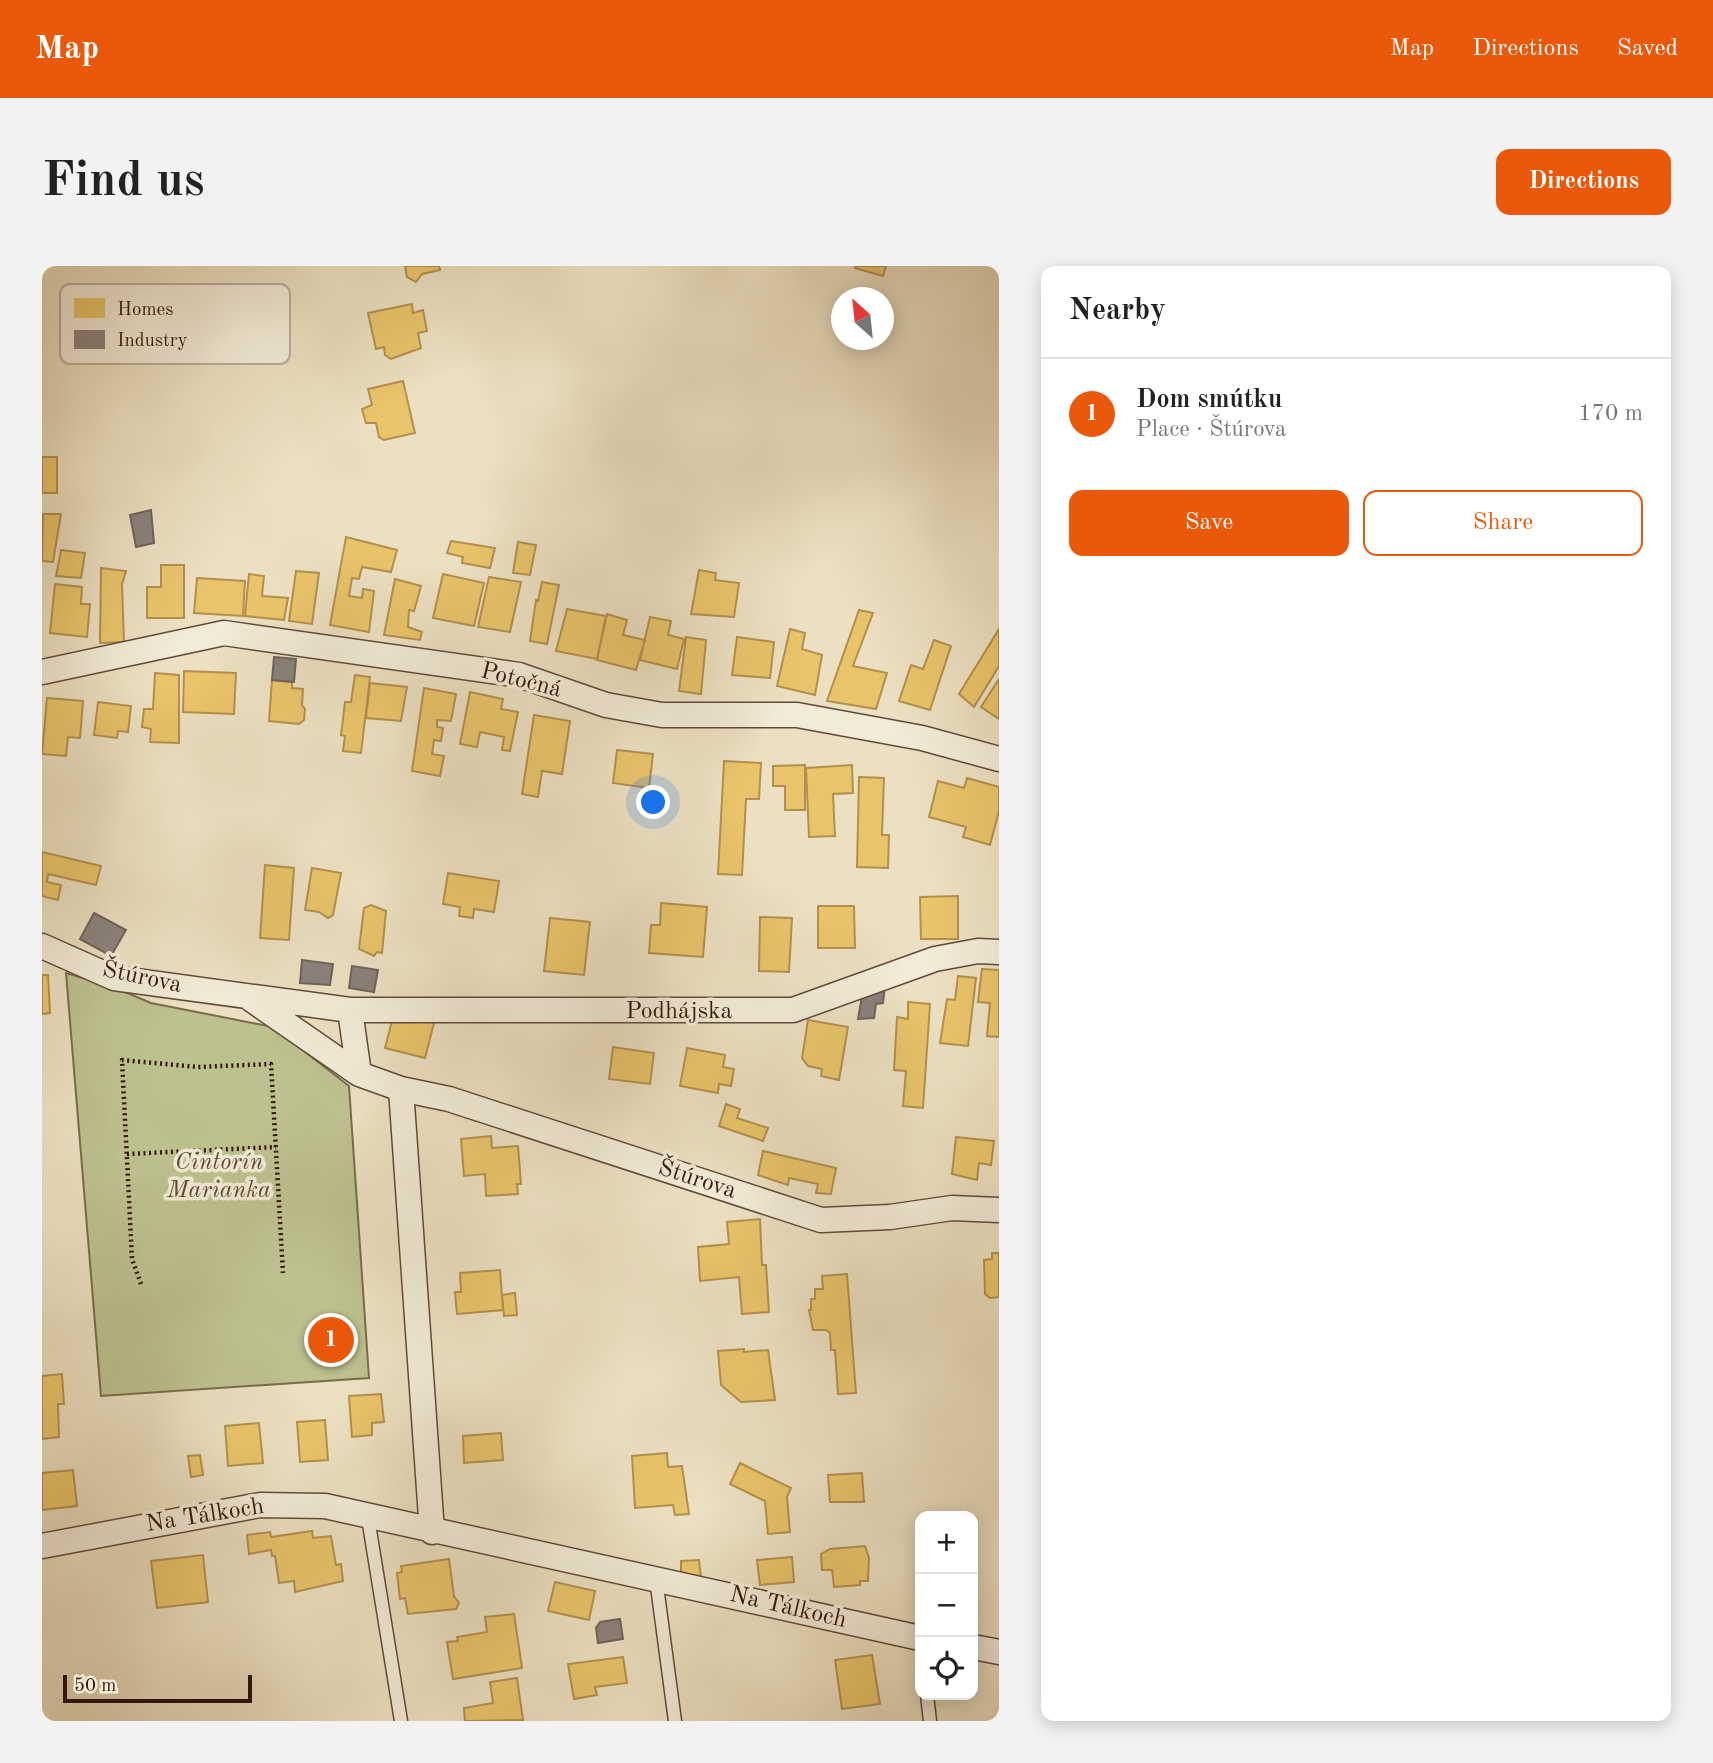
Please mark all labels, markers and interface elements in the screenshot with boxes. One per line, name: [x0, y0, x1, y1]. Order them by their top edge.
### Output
text: Map: [35, 33, 99, 66]
text: Map: [1390, 37, 1434, 61]
text: Directions: [1472, 37, 1579, 61]
text: Saved: [1617, 37, 1678, 61]
button: Directions: [1496, 149, 1671, 215]
text: Find us: [42, 158, 205, 207]
legend: [60, 284, 290, 364]
north arrow: [831, 287, 894, 350]
text: Nearby: [1069, 296, 1166, 326]
text: Homes: [117, 301, 173, 320]
text: Industry: [117, 332, 188, 351]
text: Dom smútku: [1136, 387, 1282, 413]
text: 1: [1085, 402, 1099, 425]
text: 170 m: [1578, 402, 1643, 425]
text: Place · Štúrova: [1136, 418, 1286, 441]
button: Save: [1069, 490, 1349, 556]
button: Share: [1363, 490, 1643, 556]
street label: Potočná: [478, 659, 564, 703]
your location: [636, 785, 670, 819]
street label: Štúrova: [100, 953, 185, 998]
street label: Podhájska: [626, 1000, 733, 1024]
park label: Cintorín Marianka: [166, 1151, 271, 1203]
street label: Štúrova: [655, 1151, 741, 1204]
pin: 1: [308, 1314, 354, 1366]
street label: Na Tálkoch: [144, 1495, 266, 1537]
map controls: [915, 1511, 978, 1700]
button: +: [915, 1511, 978, 1574]
button: −: [915, 1574, 978, 1637]
street label: Na Tálkoch: [727, 1583, 849, 1633]
button: locate: [915, 1637, 978, 1700]
scale bar: [63, 1672, 252, 1704]
text: 50 m: [74, 1677, 116, 1696]

